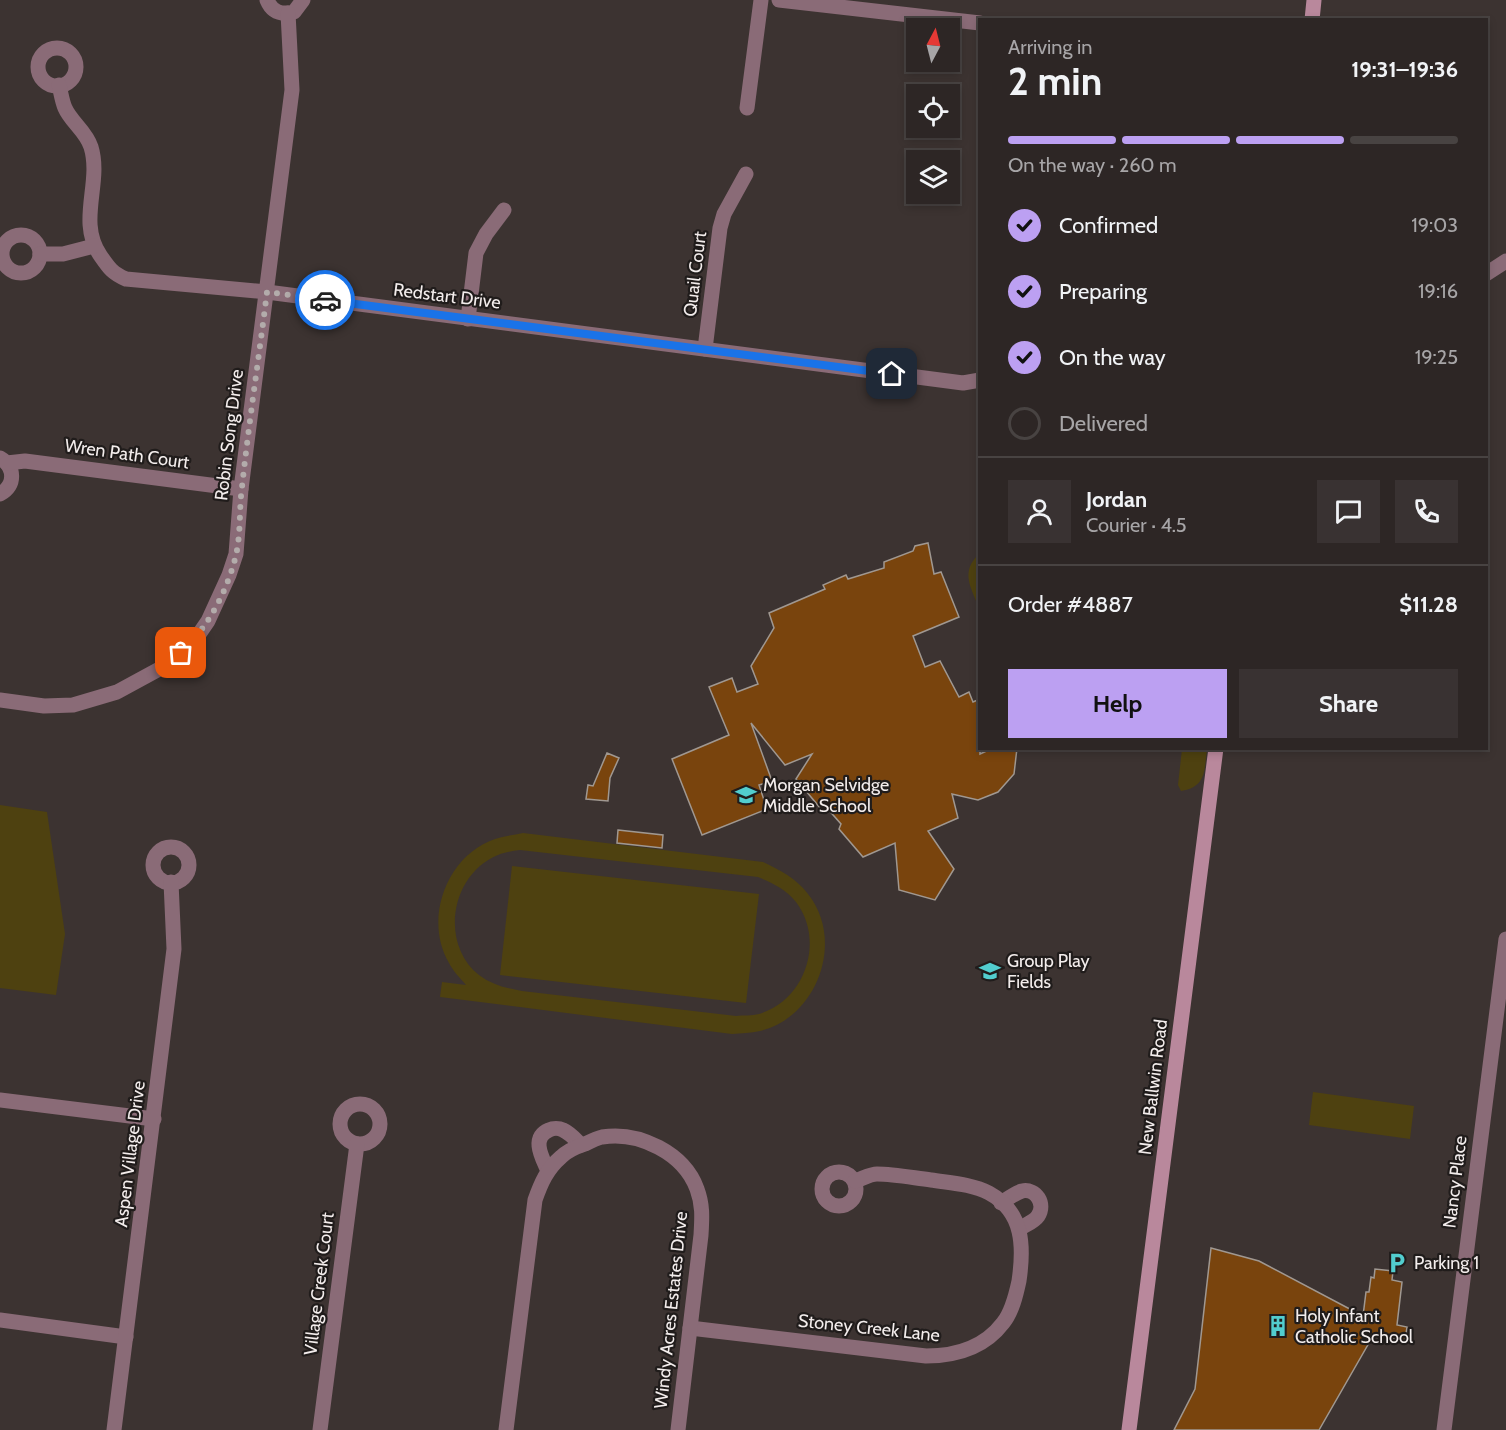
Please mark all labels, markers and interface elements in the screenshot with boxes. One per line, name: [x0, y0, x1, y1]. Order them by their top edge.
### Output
north arrow: [906, 18, 960, 72]
map controls: [906, 18, 960, 204]
text: Arriving in: [1008, 35, 1092, 59]
text: 19:31–19:36: [1351, 56, 1458, 83]
text: 2 min: [1008, 57, 1102, 105]
button: locate: [906, 84, 960, 138]
button: layers: [906, 150, 960, 204]
text: On the way · 260 m: [1008, 153, 1177, 177]
icon: check: [1008, 209, 1041, 242]
text: Confirmed: [1059, 212, 1158, 239]
text: 19:03: [1411, 213, 1458, 237]
street label: Quail Court: [679, 230, 711, 318]
courier: [295, 270, 355, 330]
icon: check: [1008, 275, 1041, 308]
street label: Redstart Drive: [392, 278, 502, 314]
text: Preparing: [1059, 278, 1147, 305]
text: 19:16: [1418, 279, 1458, 303]
icon: car: [309, 284, 342, 317]
icon: check: [1008, 341, 1041, 374]
text: On the way: [1059, 344, 1166, 371]
text: 19:25: [1415, 345, 1458, 369]
pin: [866, 348, 917, 399]
icon: home: [875, 357, 908, 390]
street label: Robin Song Drive: [210, 368, 248, 502]
text: Delivered: [1059, 410, 1148, 437]
street label: Wren Path Court: [63, 434, 191, 474]
button: person: [1008, 480, 1071, 543]
button: chat: [1317, 480, 1380, 543]
button: phone: [1395, 480, 1458, 543]
text: Jordan: [1086, 486, 1147, 513]
text: Courier · 4.5: [1086, 513, 1187, 537]
text: Order #4887: [1008, 591, 1133, 618]
text: $11.28: [1399, 591, 1458, 618]
pin: [155, 627, 206, 678]
icon: bag: [164, 636, 197, 669]
button: Help: [1008, 669, 1227, 738]
button: Share: [1239, 669, 1458, 738]
place label: Morgan Selvidge Middle School: [763, 774, 889, 817]
school or university icon: Morgan Selvidge Middle School: [734, 783, 758, 807]
place label: Group Play Fields: [1007, 950, 1090, 993]
school or university icon: Group Play Fields: [978, 959, 1002, 983]
street label: New Ballwin Road: [1134, 1018, 1172, 1156]
street label: Aspen Village Drive: [110, 1080, 150, 1228]
street label: Nancy Place: [1438, 1135, 1472, 1229]
street label: Windy Acres Estates Drive: [650, 1210, 692, 1410]
street label: Village Creek Court: [299, 1211, 339, 1357]
parking icon: Parking 1: [1385, 1251, 1409, 1275]
place label: Parking 1: [1414, 1252, 1479, 1274]
place label: Holy Infant Catholic School: [1295, 1305, 1414, 1348]
street label: Stoney Creek Lane: [797, 1310, 941, 1346]
building icon: Holy Infant Catholic School: [1266, 1314, 1290, 1338]

